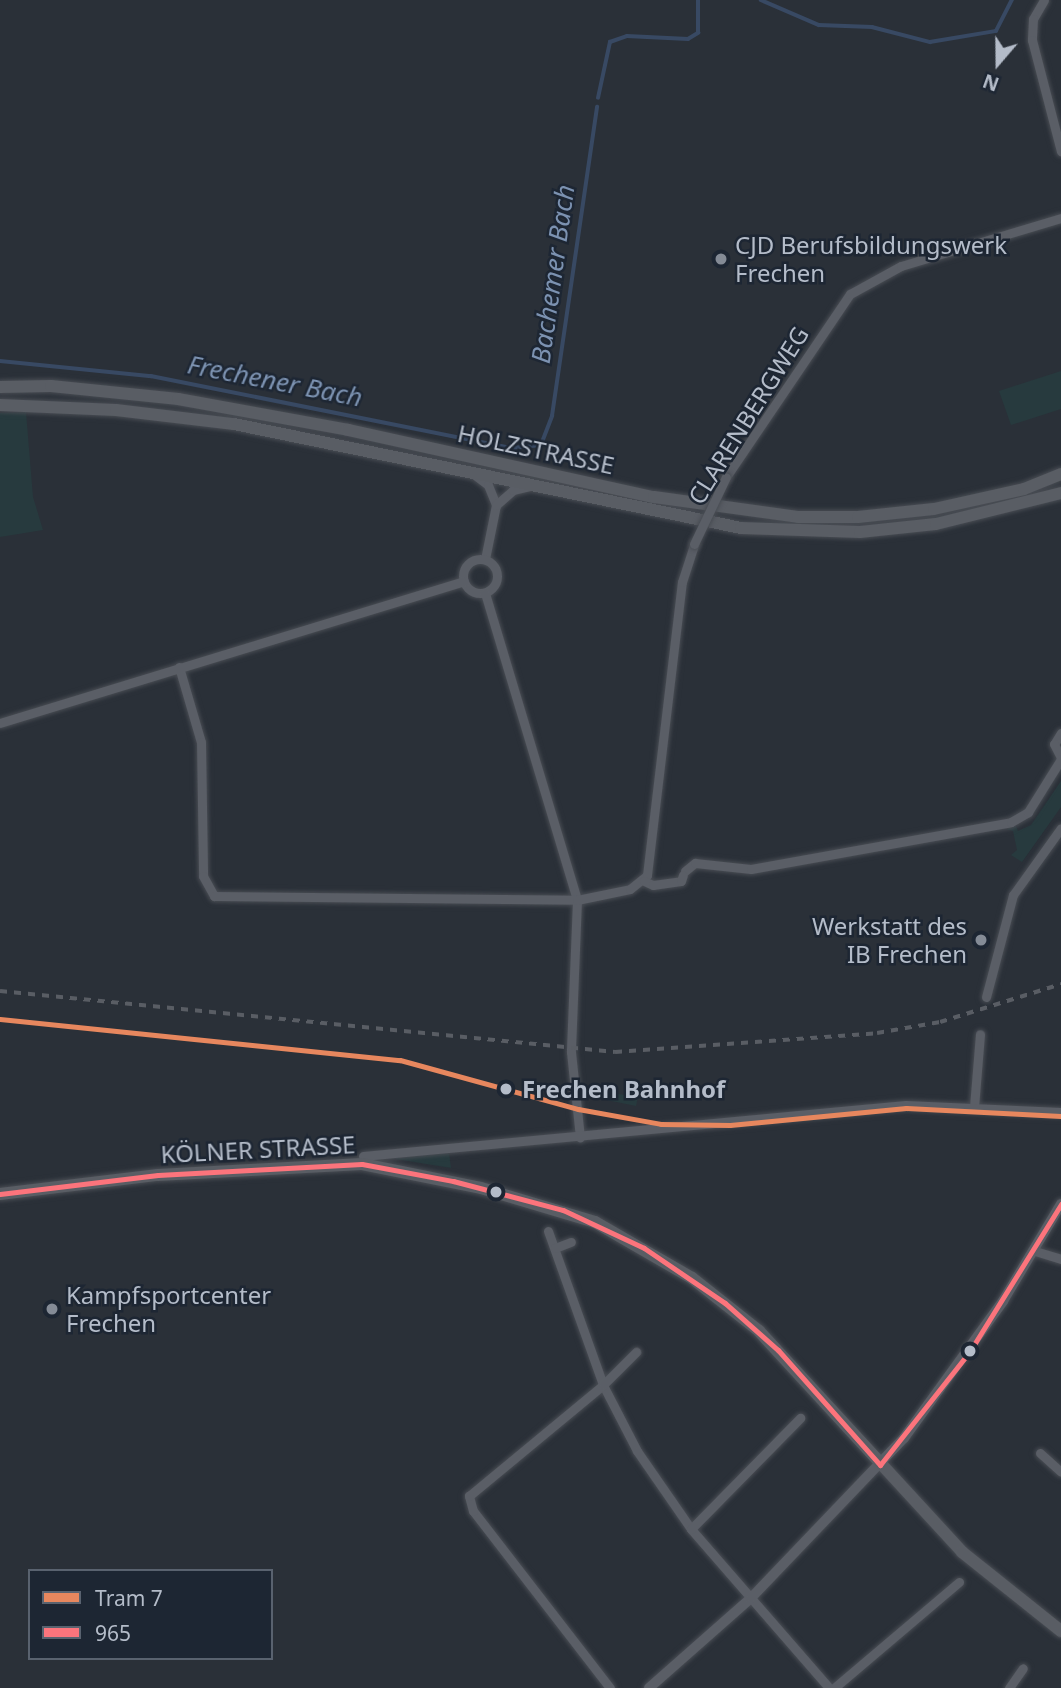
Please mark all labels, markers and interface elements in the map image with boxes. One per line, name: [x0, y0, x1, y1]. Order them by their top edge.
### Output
north arrow: [963, 28, 1033, 98]
text: N: [979, 68, 1003, 98]
water label: Bachemer Bach: [525, 183, 581, 365]
place label: CJD Berufsbildungswerk Frechen: [735, 231, 1007, 287]
marker: CJD Berufsbildungswerk Frechen: [713, 251, 729, 267]
street label: CLARENBERGWEG: [682, 321, 814, 509]
water label: Frechener Bach: [185, 349, 365, 413]
street label: HOLZSTRASSE: [455, 418, 617, 480]
place label: Werkstatt des IB Frechen: [812, 912, 967, 968]
marker: Werkstatt des IB Frechen: [973, 932, 989, 948]
place label: Frechen Bahnhof: [522, 1075, 725, 1103]
marker: Frechen Bahnhof: [496, 1079, 516, 1099]
street label: KÖLNER STRASSE: [160, 1130, 356, 1168]
unlabelled marker: [489, 1185, 503, 1199]
place label: Kampfsportcenter Frechen: [66, 1281, 271, 1337]
marker: Kampfsportcenter Frechen: [44, 1301, 60, 1317]
unlabelled marker: [963, 1344, 977, 1358]
legend: [28, 1569, 273, 1660]
text: Tram 7: [95, 1584, 163, 1612]
text: 965: [95, 1619, 131, 1647]

